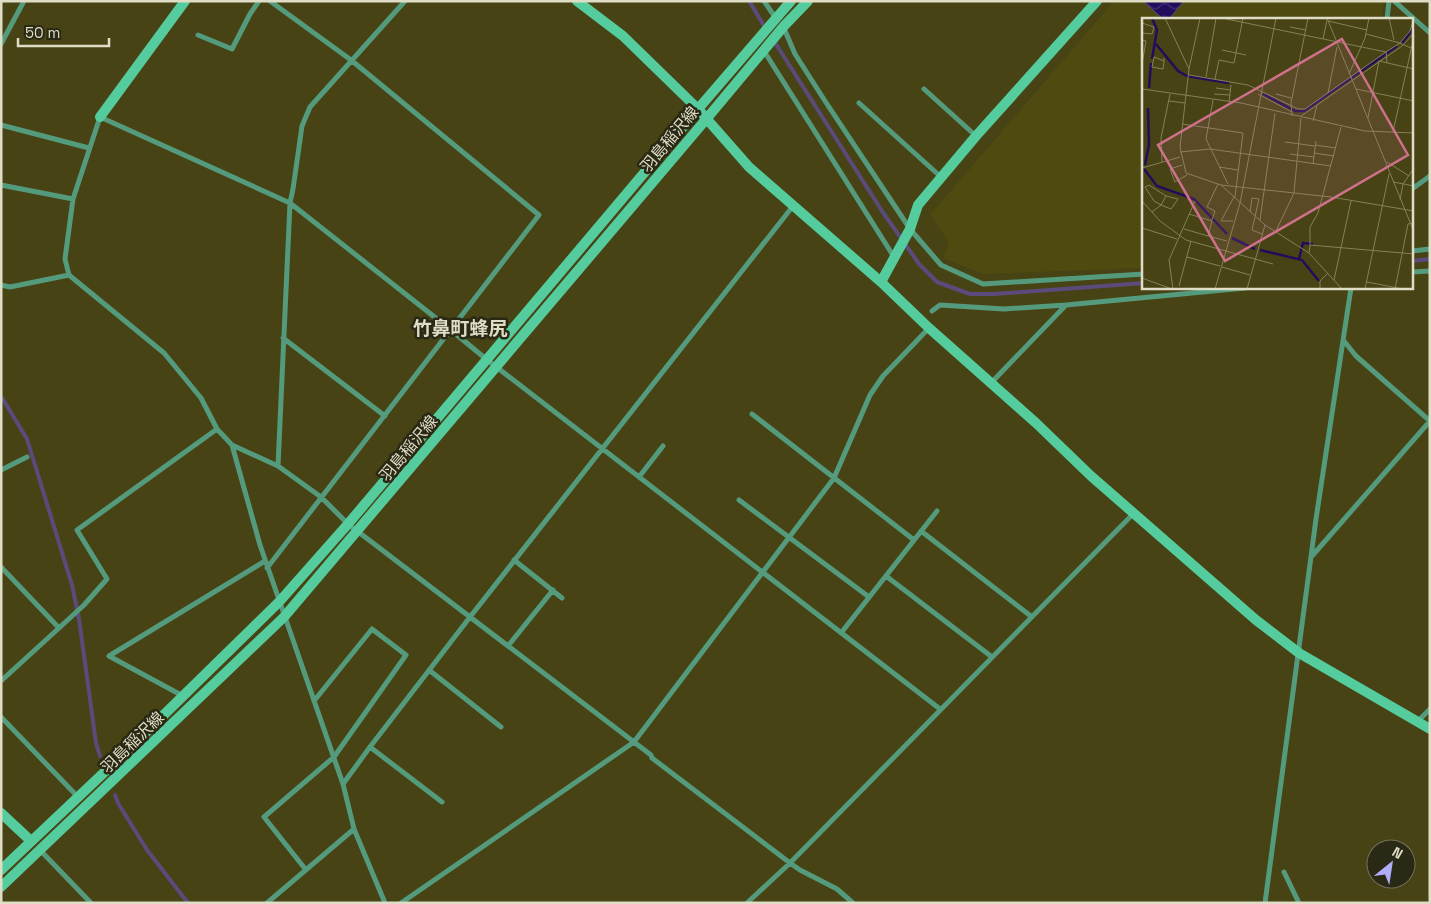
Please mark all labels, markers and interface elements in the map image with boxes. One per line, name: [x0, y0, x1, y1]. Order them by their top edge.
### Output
scale bar: [18, 15, 109, 47]
inset map: [1142, 18, 1414, 289]
text: 50 m: [25, 23, 60, 42]
street label: 羽島稲沢線: [636, 102, 703, 177]
district label: 竹鼻町蜂尻: [412, 316, 508, 341]
street label: 羽島稲沢線: [375, 411, 442, 486]
street label: 羽島稲沢線: [96, 707, 168, 778]
north arrow: [1366, 839, 1416, 889]
text: N: [1389, 843, 1406, 863]

